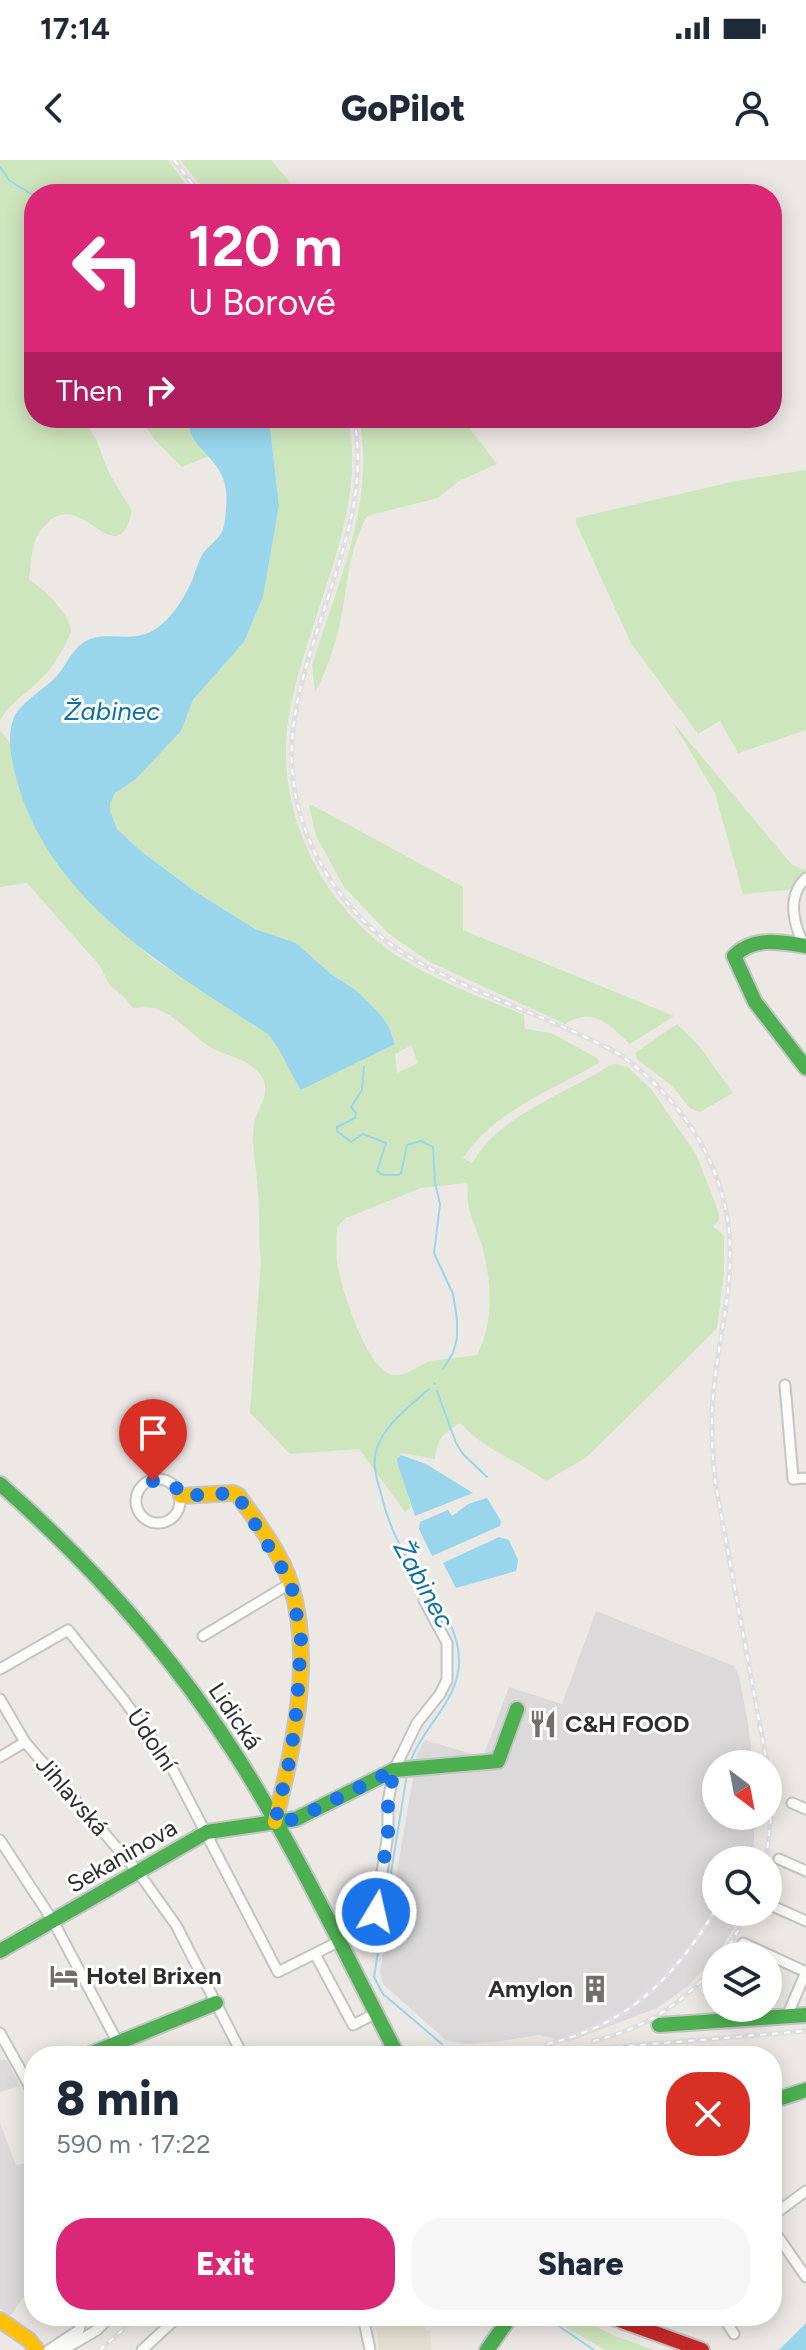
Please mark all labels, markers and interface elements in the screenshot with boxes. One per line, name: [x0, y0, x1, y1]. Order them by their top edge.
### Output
text: 17:14: [40, 10, 110, 47]
icon: back: [32, 86, 76, 130]
icon: person: [730, 86, 774, 130]
text: GoPilot: [341, 87, 465, 130]
text: 120 m: [188, 213, 343, 280]
icon: left: [56, 216, 160, 320]
text: U Borové: [188, 281, 336, 324]
icon: right: [138, 368, 182, 412]
text: Then: [56, 372, 122, 409]
water label: Žabinec: [64, 695, 160, 727]
pin: [119, 1399, 187, 1481]
icon: arrive: [131, 1411, 175, 1455]
water label: Žabinec: [387, 1534, 461, 1634]
street label: Lidická: [203, 1677, 268, 1755]
street label: Údolní: [121, 1703, 185, 1778]
restaurant icon: C&H FOOD: [528, 1709, 558, 1739]
place label: C&H FOOD: [565, 1709, 690, 1738]
street label: Jihlavská: [30, 1750, 115, 1841]
north arrow: [702, 1750, 782, 1830]
map controls: [702, 1750, 782, 2022]
street label: Sekaninova: [62, 1813, 182, 1899]
button: search: [702, 1846, 782, 1926]
position arrow: [334, 1870, 418, 1954]
button: layers: [702, 1942, 782, 2022]
hotel icon: Hotel Brixen: [49, 1961, 79, 1991]
place label: Hotel Brixen: [86, 1961, 222, 1990]
place label: Amylon: [488, 1974, 573, 2003]
building icon: Amylon: [580, 1974, 610, 2004]
text: 8 min: [56, 2069, 180, 2127]
button: close: [666, 2072, 750, 2156]
text: 590 m · 17:22: [56, 2128, 211, 2160]
button: Exit: [56, 2218, 395, 2310]
button: Share: [411, 2218, 750, 2310]

